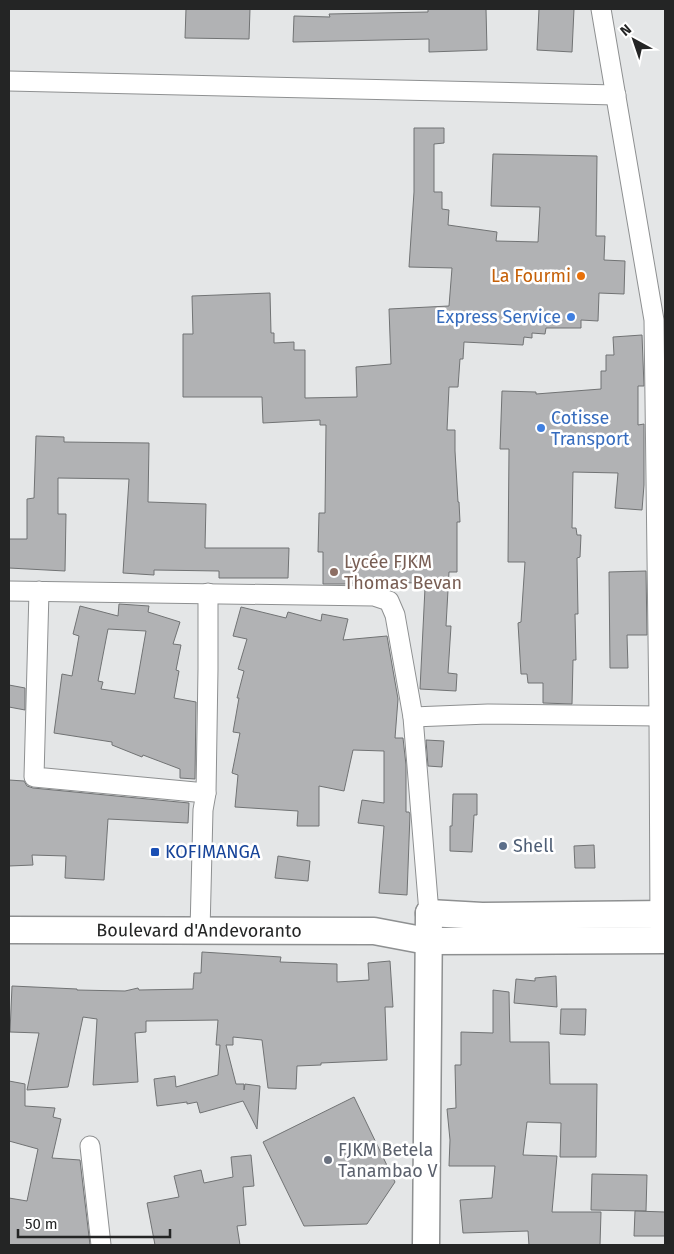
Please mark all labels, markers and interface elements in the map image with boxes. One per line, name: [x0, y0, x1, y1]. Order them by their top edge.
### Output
north arrow: [609, 15, 659, 65]
text: N: [617, 21, 635, 40]
place label: La Fourmi: [491, 265, 571, 287]
marker: La Fourmi: [575, 270, 587, 282]
place label: Express Service: [436, 306, 561, 328]
marker: Express Service: [565, 311, 577, 323]
place label: Cotisse Transport: [551, 407, 630, 450]
marker: Cotisse Transport: [535, 422, 547, 434]
place label: Lycée FJKM Thomas Bevan: [344, 551, 462, 594]
marker: Lycée FJKM Thomas Bevan: [328, 566, 340, 578]
place label: Shell: [513, 835, 554, 857]
marker: Shell: [497, 840, 509, 852]
place label: KOFIMANGA: [165, 841, 261, 863]
marker: KOFIMANGA: [149, 846, 161, 858]
street label: Boulevard d'Andevoranto: [96, 919, 302, 942]
place label: FJKM Betela Tanambao V: [338, 1139, 438, 1182]
marker: FJKM Betela Tanambao V: [322, 1154, 334, 1166]
scale bar: [18, 1206, 170, 1238]
text: 50 m: [25, 1215, 58, 1233]

